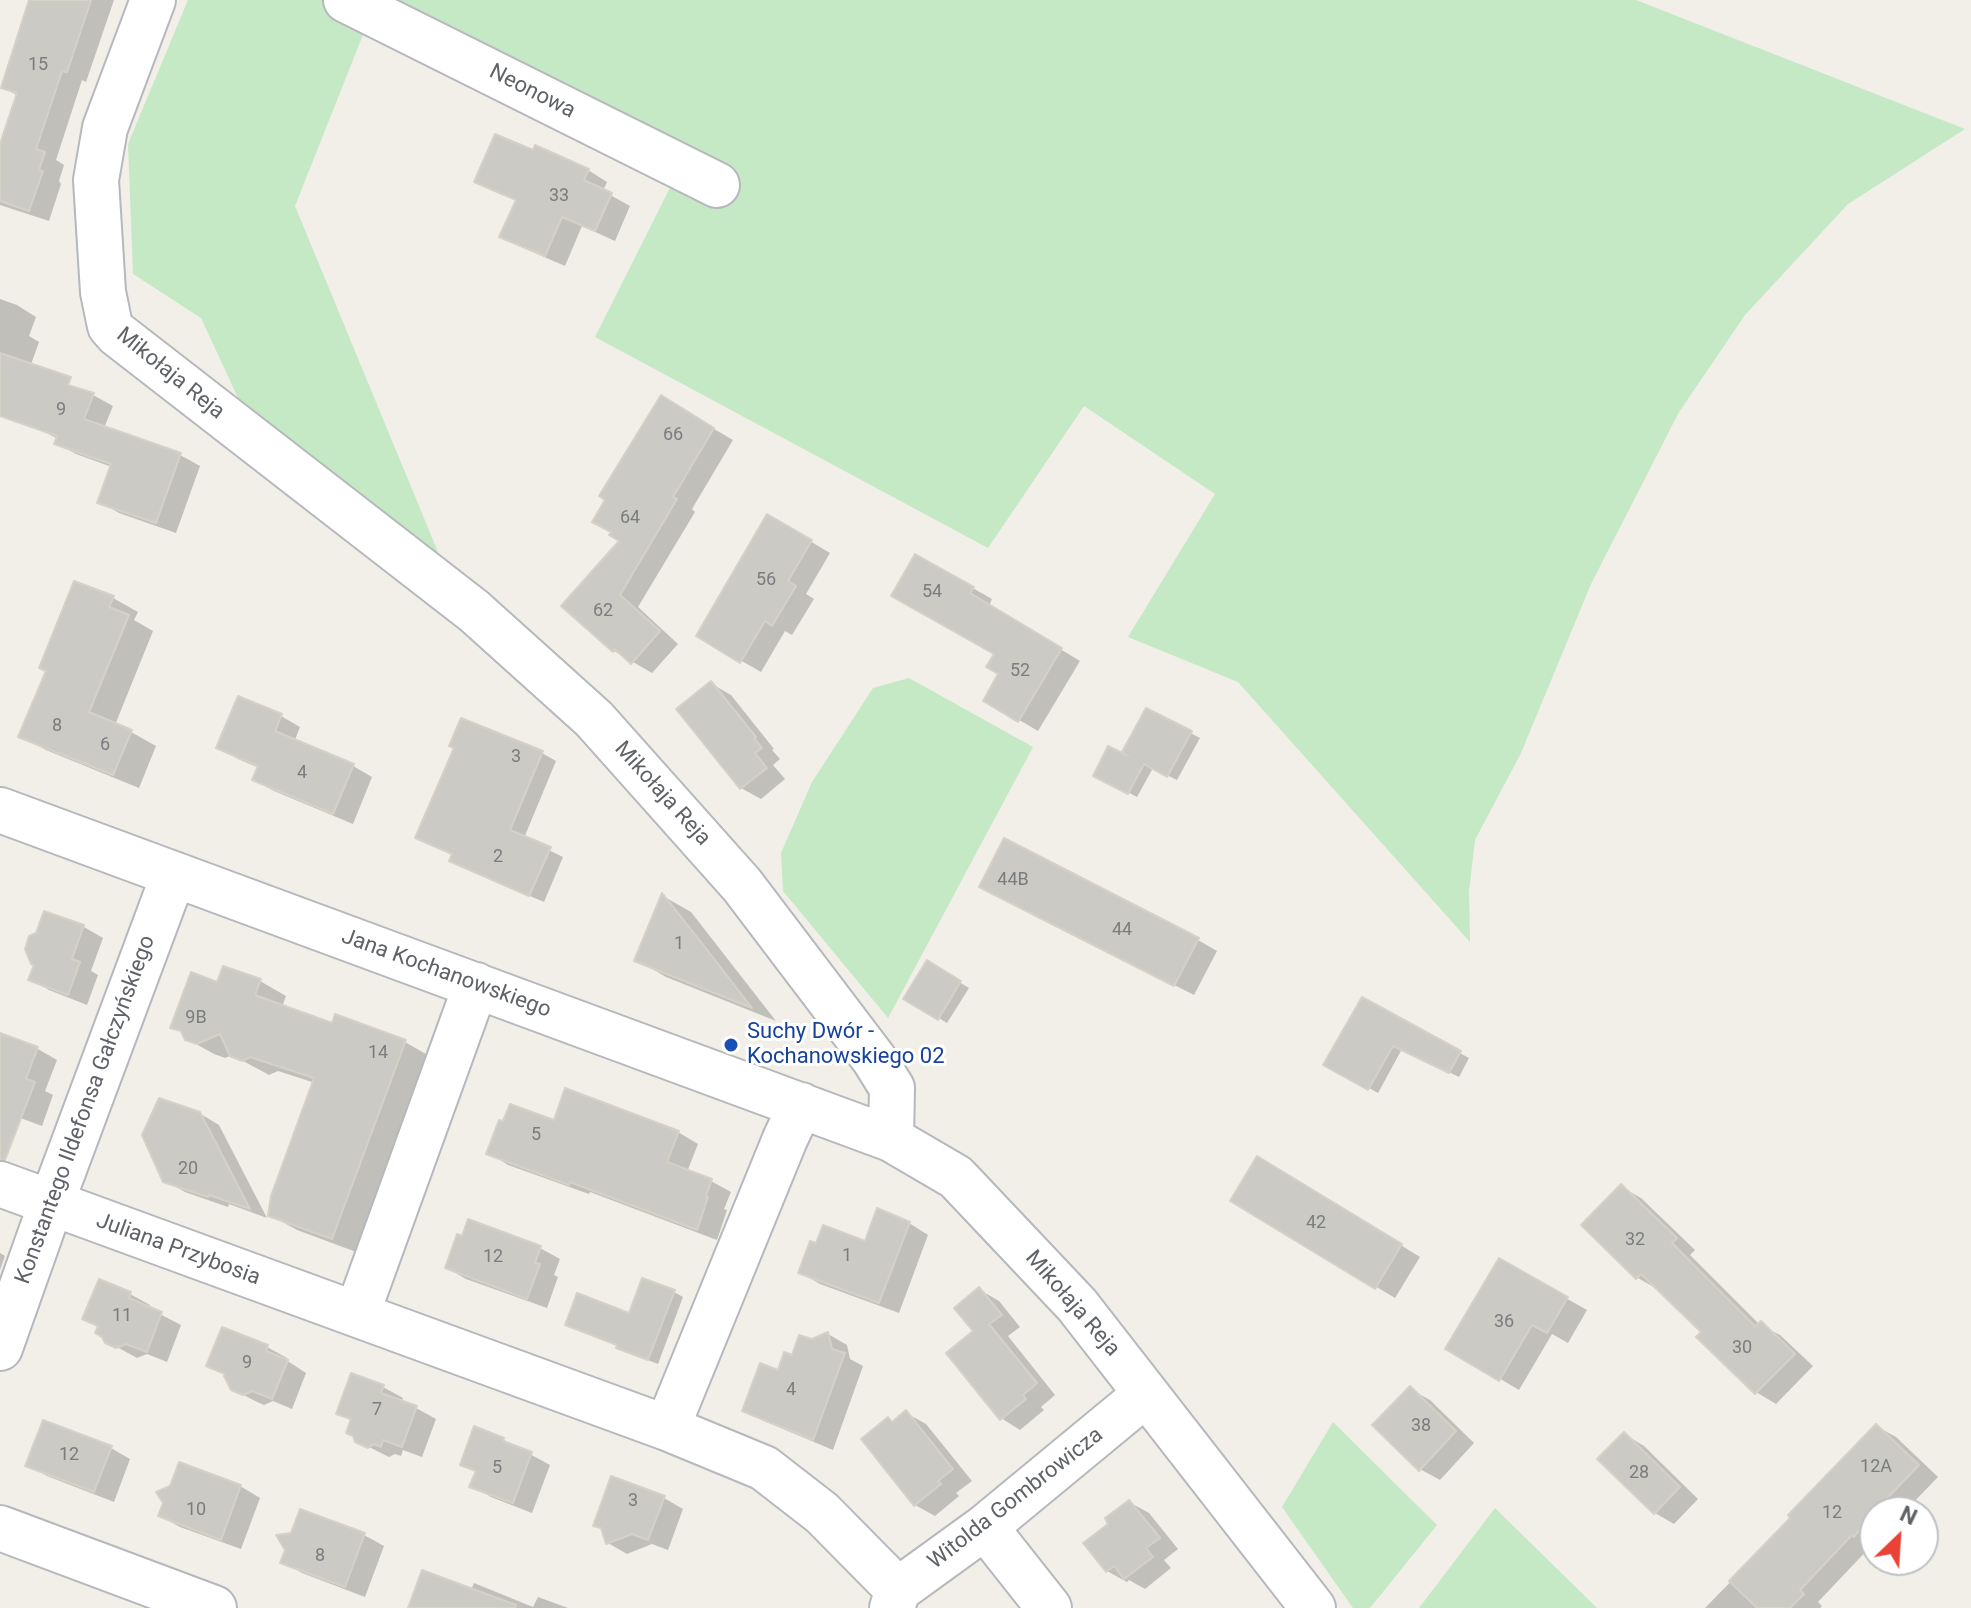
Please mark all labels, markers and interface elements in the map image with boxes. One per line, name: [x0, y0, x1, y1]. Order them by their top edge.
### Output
house number: 15: [28, 54, 48, 76]
street label: Neonowa: [485, 59, 579, 125]
house number: 33: [549, 185, 569, 207]
street label: Mikołaja Reja: [111, 322, 229, 426]
house number: 9: [56, 399, 66, 421]
house number: 66: [663, 424, 683, 446]
house number: 64: [620, 507, 640, 529]
house number: 56: [756, 569, 776, 591]
house number: 54: [922, 581, 942, 603]
house number: 62: [593, 600, 613, 622]
house number: 52: [1010, 660, 1030, 682]
house number: 8: [52, 715, 62, 737]
house number: 6: [100, 734, 110, 756]
street label: Mikołaja Reja: [608, 736, 716, 852]
house number: 3: [511, 746, 521, 768]
house number: 4: [297, 762, 307, 784]
house number: 2: [493, 846, 503, 868]
house number: 44B: [997, 869, 1029, 891]
house number: 44: [1112, 919, 1132, 941]
street label: Jana Kochanowskiego: [338, 924, 554, 1024]
street label: Konstantego Ildefonsa Gałczyńskiego: [11, 932, 161, 1288]
house number: 1: [674, 933, 684, 955]
house number: 9B: [185, 1007, 207, 1029]
place label: Suchy Dwór - Kochanowskiego 02: [747, 1019, 944, 1070]
marker: Suchy Dwór - Kochanowskiego 02: [722, 1036, 740, 1054]
house number: 14: [368, 1042, 388, 1064]
house number: 5: [531, 1124, 541, 1146]
house number: 20: [178, 1158, 198, 1180]
street label: Juliana Przybosia: [92, 1208, 264, 1292]
house number: 42: [1306, 1212, 1326, 1234]
house number: 32: [1625, 1229, 1645, 1251]
house number: 1: [842, 1245, 852, 1267]
house number: 12: [483, 1246, 503, 1268]
street label: Mikołaja Reja: [1019, 1246, 1125, 1362]
house number: 11: [112, 1305, 132, 1327]
house number: 36: [1494, 1311, 1514, 1333]
house number: 30: [1732, 1337, 1752, 1359]
house number: 9: [242, 1352, 252, 1374]
house number: 4: [786, 1379, 796, 1401]
house number: 7: [372, 1399, 382, 1421]
house number: 38: [1411, 1415, 1431, 1437]
street label: Witolda Gombrowicza: [923, 1422, 1109, 1576]
house number: 12: [59, 1444, 79, 1466]
house number: 12A: [1860, 1456, 1892, 1478]
house number: 5: [492, 1457, 502, 1479]
house number: 28: [1629, 1462, 1649, 1484]
house number: 3: [628, 1490, 638, 1512]
north arrow: [1859, 1496, 1939, 1576]
house number: 10: [186, 1499, 206, 1521]
text: N: [1896, 1501, 1921, 1530]
house number: 12: [1822, 1502, 1842, 1524]
house number: 8: [315, 1545, 325, 1567]

